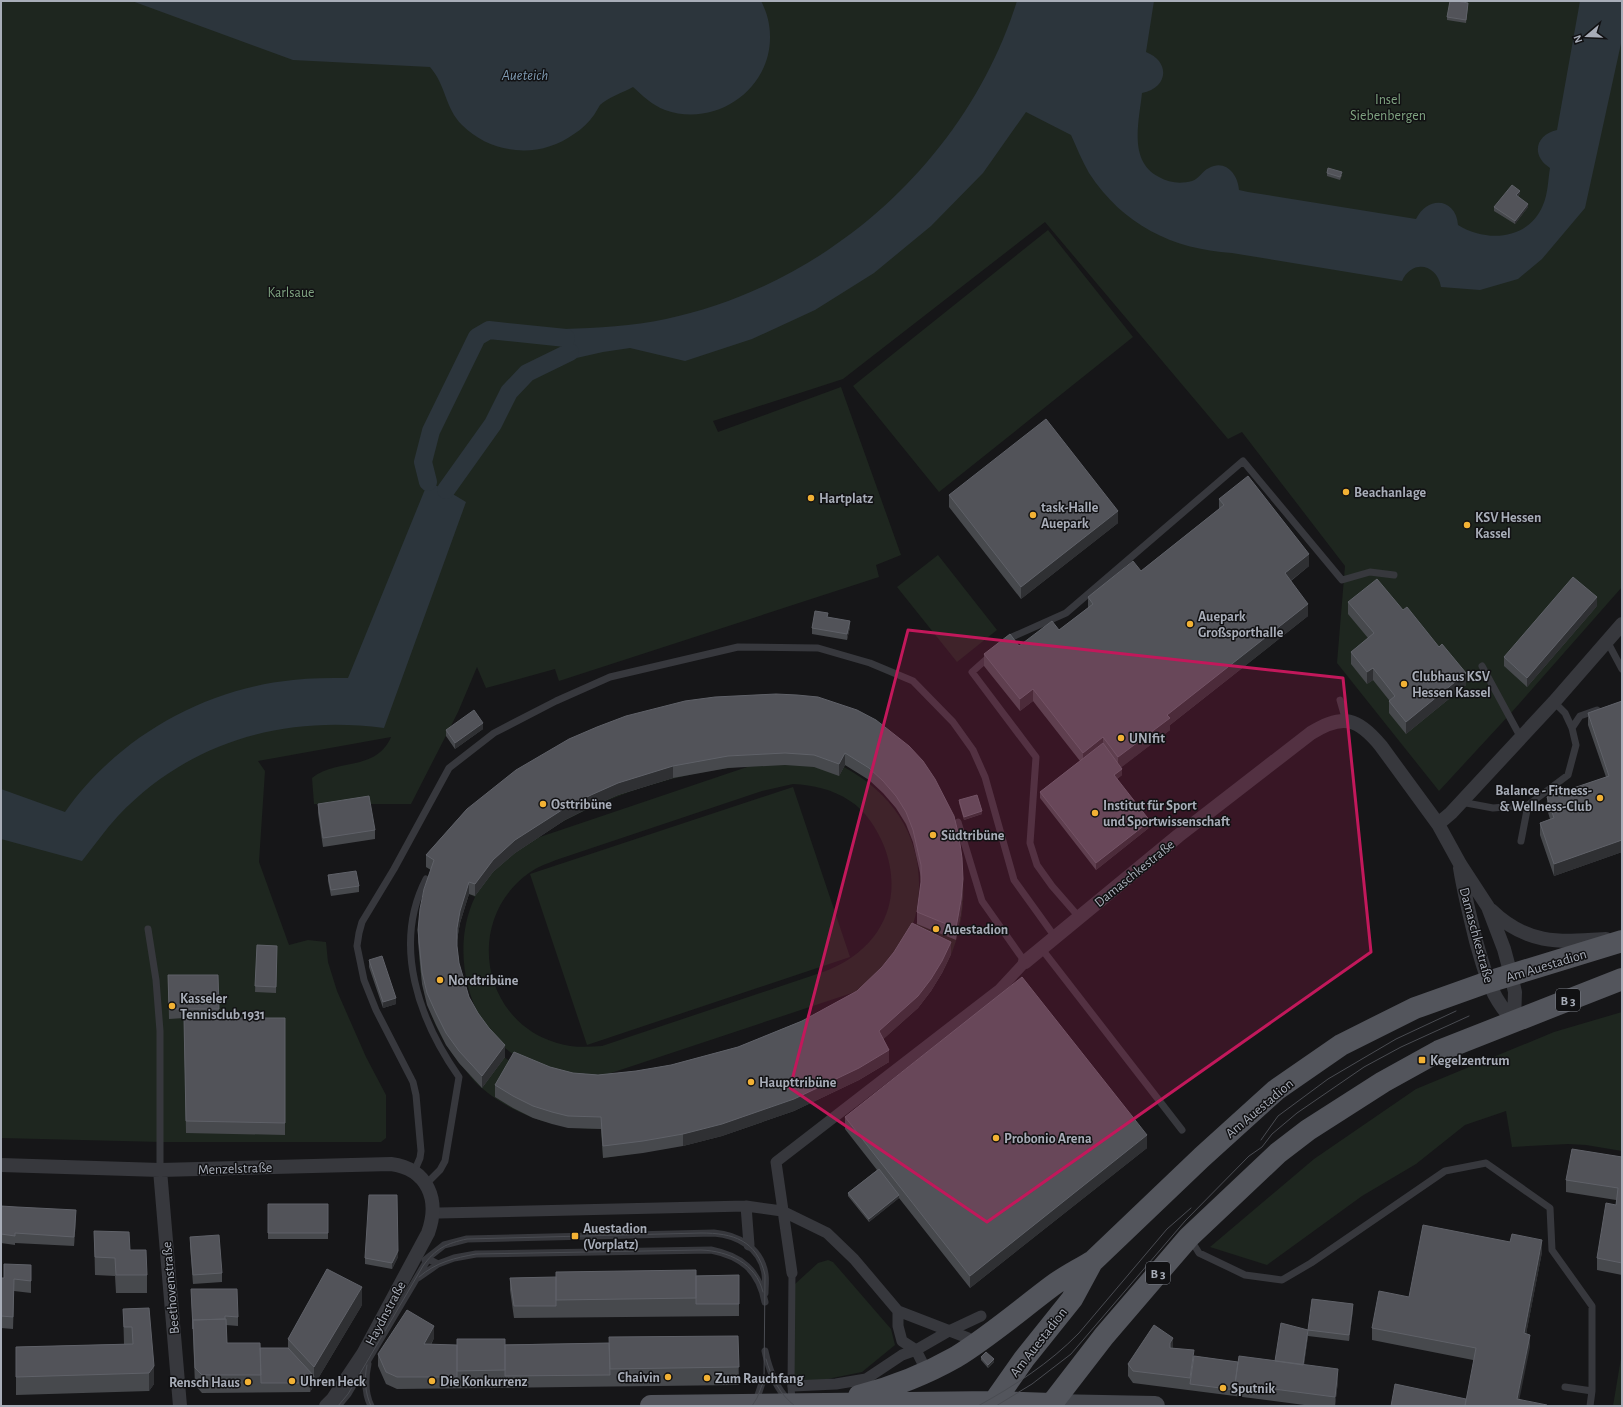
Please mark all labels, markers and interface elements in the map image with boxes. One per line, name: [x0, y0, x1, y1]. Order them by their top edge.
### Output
north arrow: [1567, 16, 1607, 56]
text: N: [1572, 34, 1584, 45]
water label: Aueteich: [501, 68, 548, 83]
park label: Insel Siebenbergen: [1350, 93, 1426, 123]
park label: Karlsaue: [267, 286, 315, 300]
place label: Beachanlage: [1354, 486, 1427, 500]
marker: Beachanlage: [1341, 487, 1351, 497]
place label: Hartplatz: [819, 492, 873, 506]
marker: Hartplatz: [806, 493, 816, 503]
place label: task-Halle Auepark: [1041, 501, 1099, 531]
marker: task-Halle Auepark: [1028, 510, 1038, 520]
place label: KSV Hessen Kassel: [1475, 511, 1541, 541]
marker: KSV Hessen Kassel: [1462, 520, 1472, 530]
place label: Auepark Großsporthalle: [1198, 610, 1284, 640]
marker: Auepark Großsporthalle: [1185, 619, 1195, 629]
place label: Clubhaus KSV Hessen Kassel: [1412, 670, 1491, 700]
marker: Clubhaus KSV Hessen Kassel: [1399, 679, 1409, 689]
place label: UNIfit: [1129, 732, 1165, 746]
marker: UNIfit: [1116, 733, 1126, 743]
place label: Balance - Fitness- & Wellness-Club: [1495, 784, 1592, 814]
marker: Balance - Fitness- & Wellness-Club: [1595, 793, 1605, 803]
place label: Osttribüne: [551, 798, 612, 812]
marker: Osttribüne: [538, 799, 548, 809]
place label: Institut für Sport und Sportwissenschaft: [1103, 799, 1230, 829]
marker: Institut für Sport und Sportwissenschaft: [1090, 808, 1100, 818]
place label: Südtribüne: [941, 829, 1005, 843]
marker: Südtribüne: [928, 830, 938, 840]
street label: Damaschkestraße: [1092, 837, 1177, 910]
street label: Damaschkestraße: [1457, 886, 1496, 985]
place label: Auestadion: [944, 923, 1008, 937]
marker: Auestadion: [931, 924, 941, 934]
street label: Am Auestadion: [1504, 947, 1588, 985]
place label: Nordtribüne: [448, 974, 519, 988]
marker: Nordtribüne: [435, 975, 445, 985]
road number: B 3: [1556, 989, 1580, 1011]
place label: Kasseler Tennisclub 1931: [180, 992, 265, 1022]
marker: Kasseler Tennisclub 1931: [167, 1001, 177, 1011]
place label: Kegelzentrum: [1430, 1054, 1510, 1068]
marker: Kegelzentrum: [1417, 1055, 1427, 1065]
place label: Haupttribüne: [759, 1076, 837, 1090]
marker: Haupttribüne: [746, 1077, 756, 1087]
street label: Am Auestadion: [1223, 1077, 1296, 1141]
place label: Probonio Arena: [1004, 1132, 1092, 1146]
marker: Probonio Arena: [991, 1133, 1001, 1143]
street label: Menzelstraße: [197, 1161, 273, 1177]
place label: Auestadion (Vorplatz): [583, 1222, 647, 1252]
marker: Auestadion (Vorplatz): [570, 1231, 580, 1241]
street label: Beethovenstraße: [160, 1241, 182, 1335]
road number: B 3: [1146, 1262, 1170, 1284]
street label: Haydnstraße: [363, 1279, 409, 1348]
street label: Am Auestadion: [1008, 1305, 1070, 1380]
place label: Chaivin: [618, 1371, 660, 1385]
marker: Chaivin: [663, 1372, 673, 1382]
place label: Zum Rauchfang: [715, 1372, 804, 1386]
marker: Zum Rauchfang: [702, 1373, 712, 1383]
place label: Uhren Heck: [300, 1375, 366, 1389]
place label: Die Konkurrenz: [440, 1375, 528, 1389]
place label: Rensch Haus: [169, 1376, 240, 1390]
marker: Uhren Heck: [287, 1376, 297, 1386]
marker: Die Konkurrenz: [427, 1376, 437, 1386]
marker: Rensch Haus: [243, 1377, 253, 1387]
place label: Sputnik: [1231, 1382, 1275, 1396]
marker: Sputnik: [1218, 1383, 1228, 1393]

